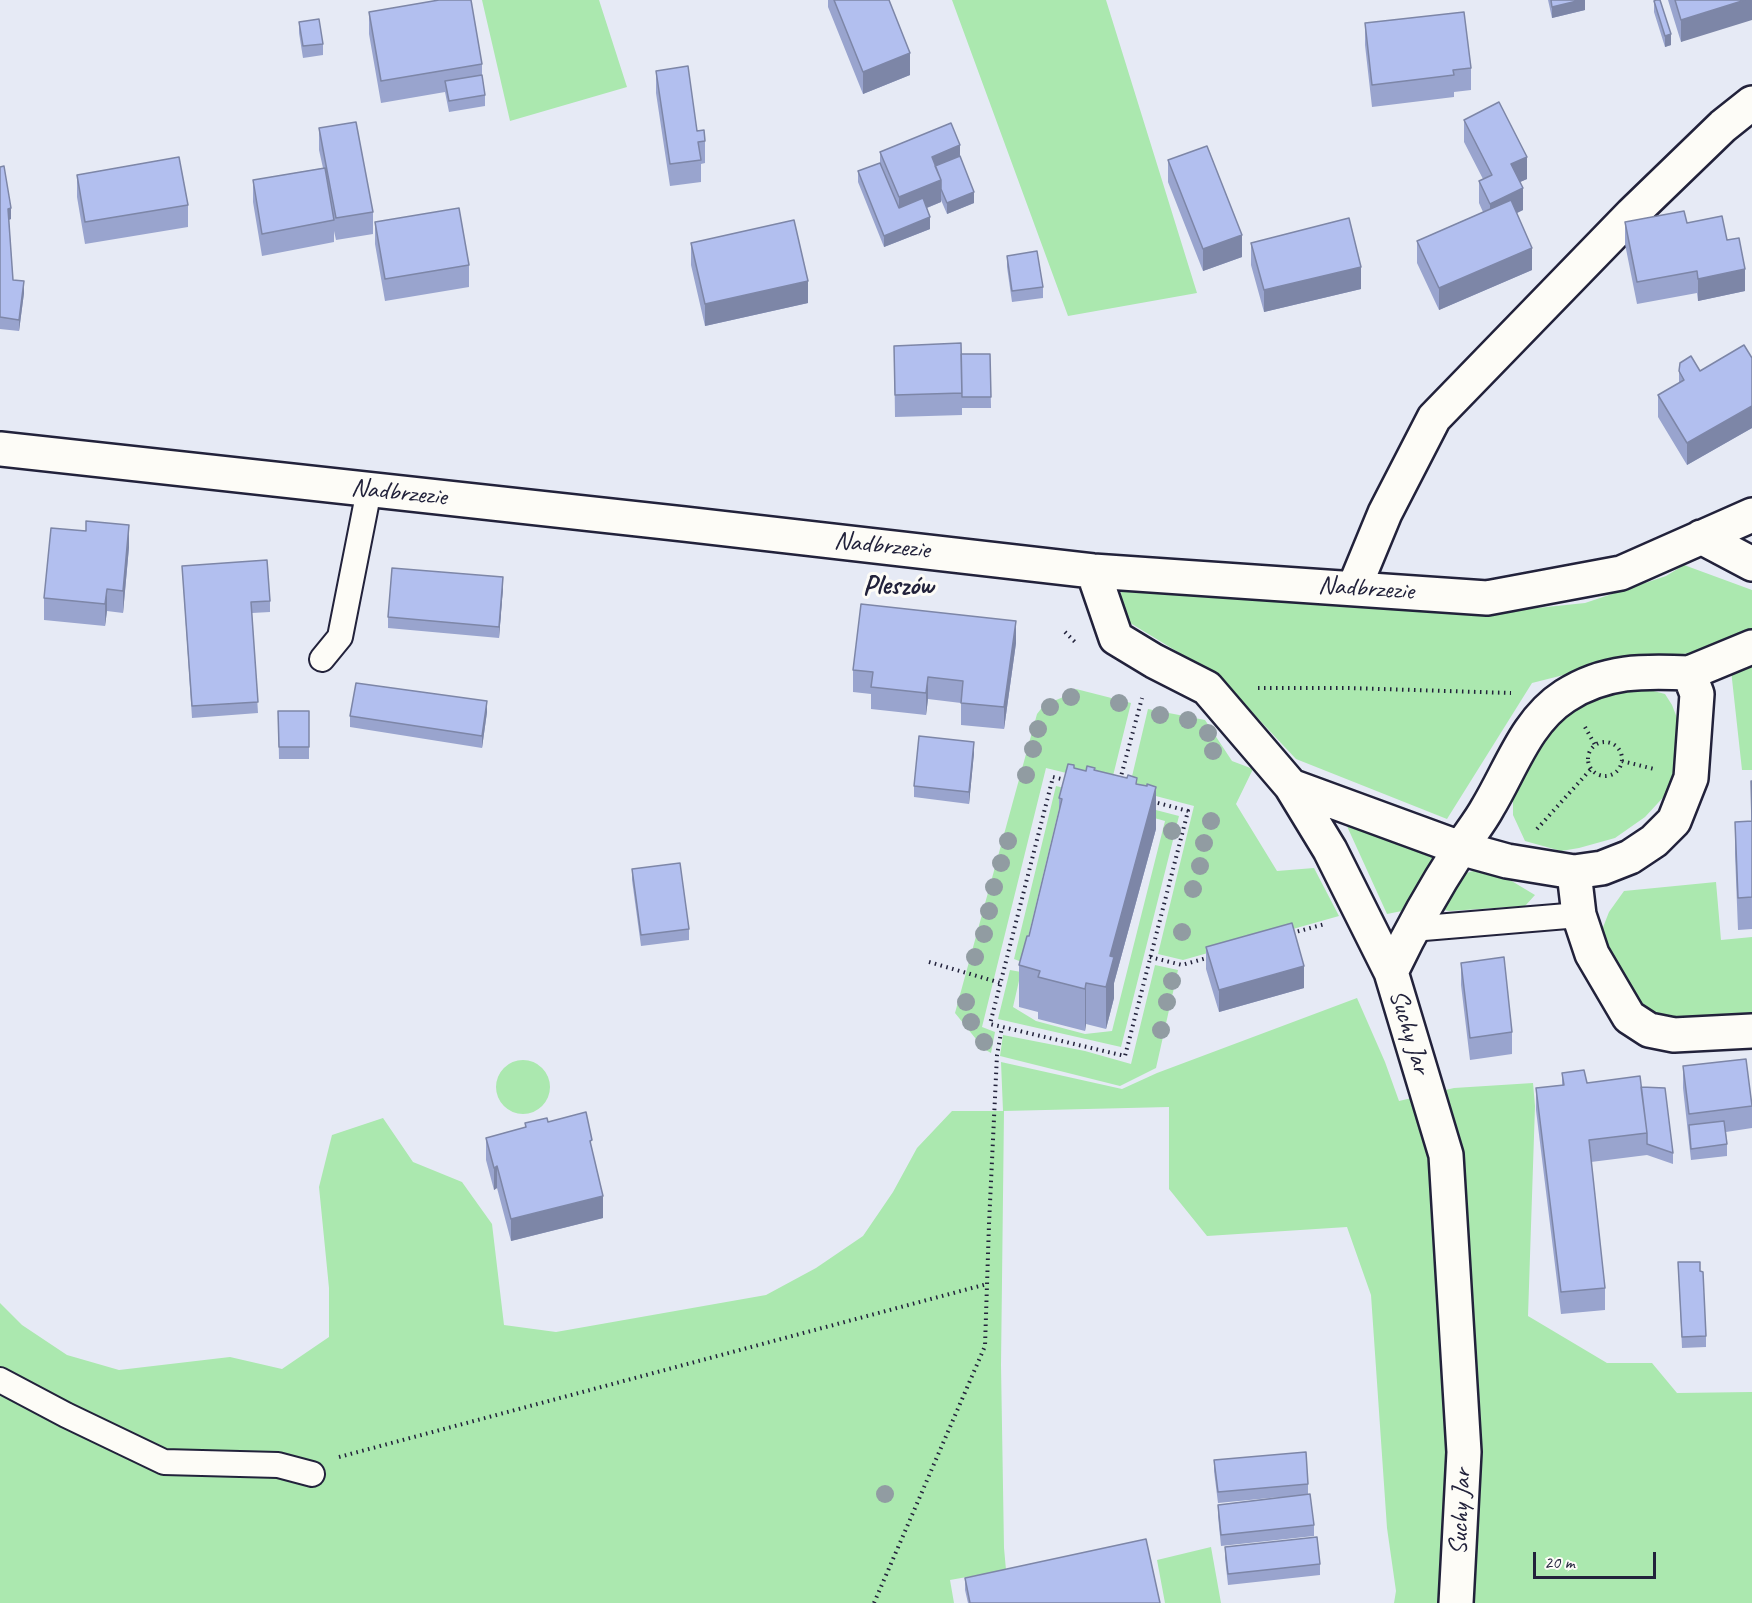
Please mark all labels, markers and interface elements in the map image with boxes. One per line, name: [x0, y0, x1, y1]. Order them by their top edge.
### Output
street label: Nadbrzezie: [350, 472, 448, 514]
street label: Nadbrzezie: [833, 525, 931, 567]
district label: Pleszów: [863, 570, 933, 604]
street label: Nadbrzezie: [1317, 570, 1415, 608]
street label: Suchy Jar: [1381, 986, 1437, 1078]
street label: Suchy Jar: [1443, 1468, 1479, 1556]
scale bar: [1536, 1540, 1659, 1578]
text: 20 m: [1544, 1551, 1575, 1573]

